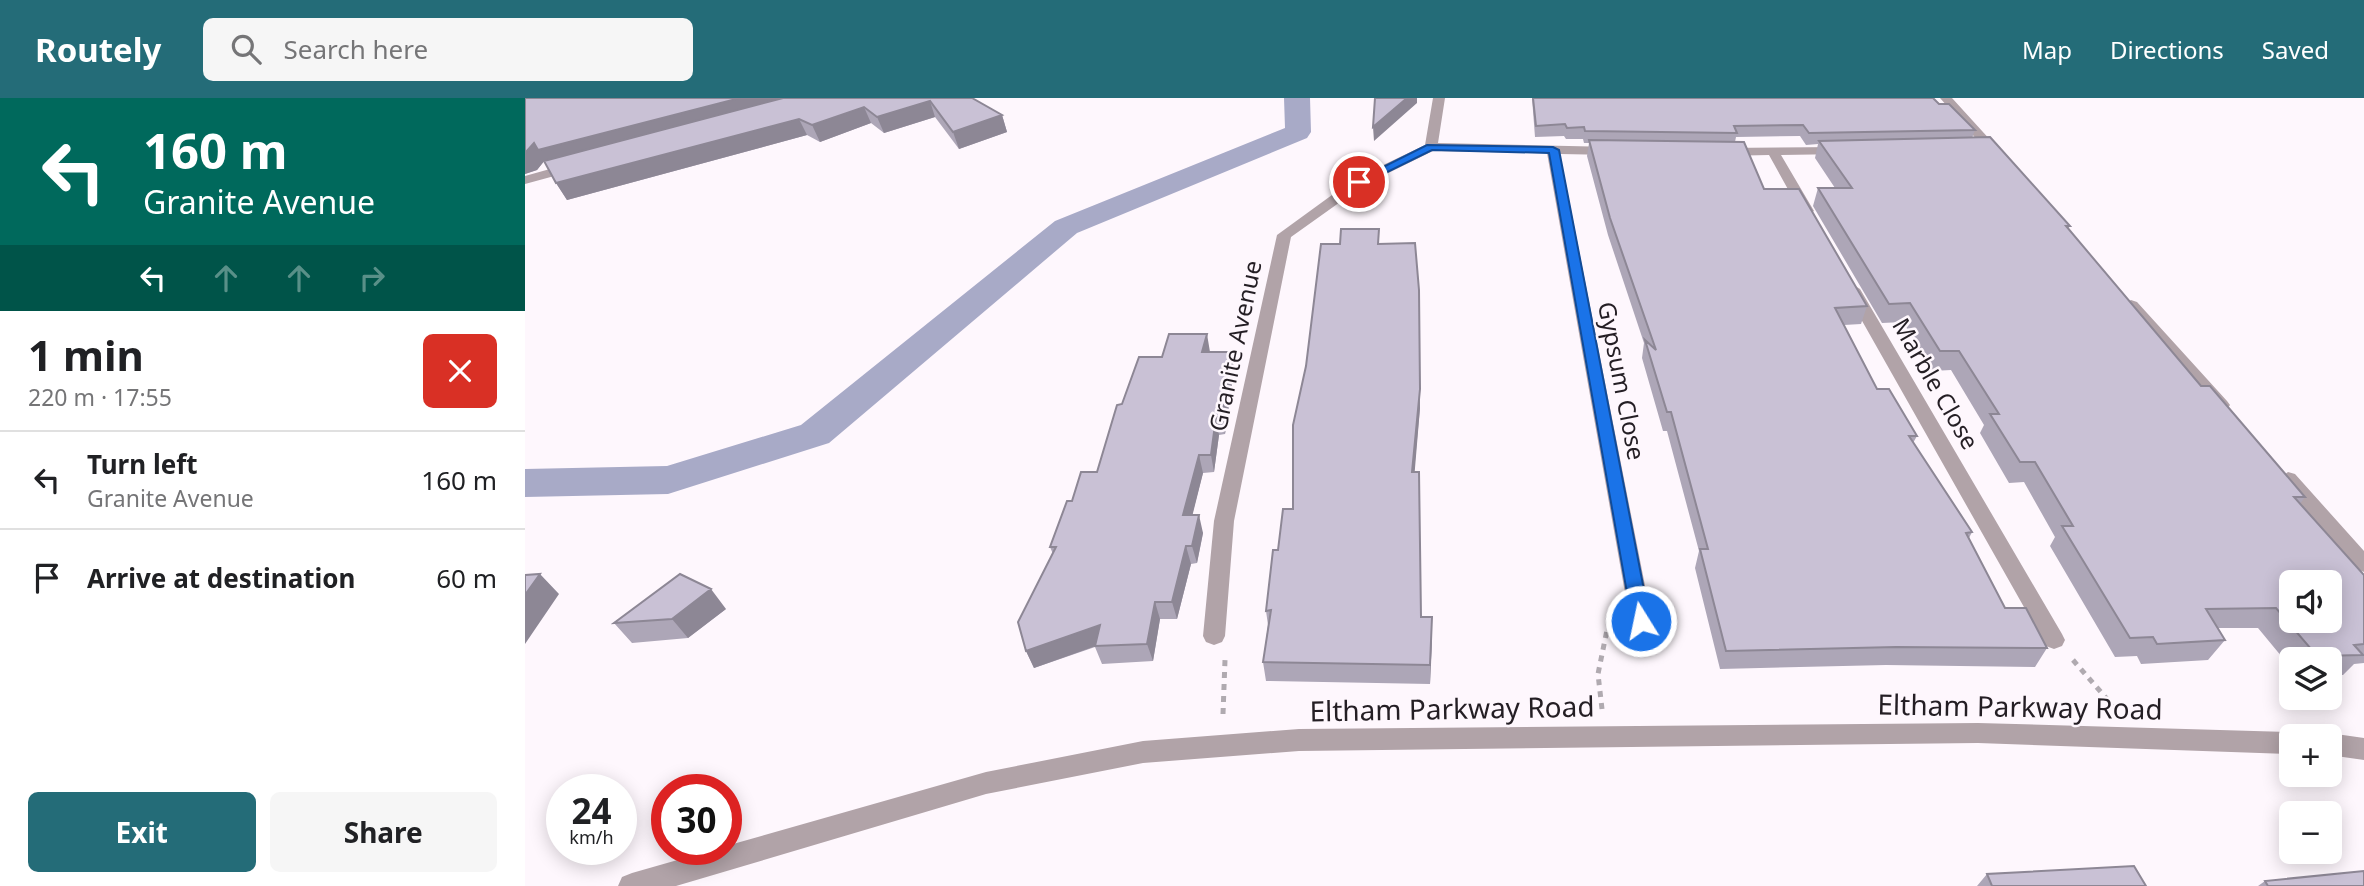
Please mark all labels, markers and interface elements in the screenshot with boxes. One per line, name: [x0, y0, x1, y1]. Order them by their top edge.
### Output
search box: [203, 18, 693, 81]
text: Routely: [35, 27, 161, 72]
icon: search: [227, 30, 265, 68]
text: Search here: [283, 31, 428, 67]
text: Map: [2022, 33, 2072, 66]
text: Directions: [2110, 33, 2224, 66]
text: Saved: [2262, 33, 2329, 66]
text: 160 m: [143, 117, 288, 183]
icon: left: [28, 126, 119, 217]
pin: [1329, 152, 1389, 212]
icon: arrive: [1340, 163, 1378, 201]
text: Granite Avenue: [143, 180, 375, 223]
street label: Granite Avenue: [1200, 257, 1269, 434]
icon: left: [134, 259, 172, 297]
icon: ahead: [207, 259, 245, 297]
icon: ahead: [280, 259, 318, 297]
icon: right: [353, 259, 391, 297]
street label: Gypsum Close: [1591, 299, 1654, 463]
street label: Marble Close: [1885, 311, 1987, 455]
text: 1 min: [28, 326, 144, 383]
button: close: [423, 334, 497, 408]
text: 220 m · 17:55: [28, 381, 172, 413]
text: Turn left: [87, 446, 198, 482]
icon: left: [28, 461, 66, 499]
text: 160 m: [421, 462, 497, 498]
text: Granite Avenue: [87, 482, 254, 514]
icon: arrive: [28, 559, 66, 597]
text: Arrive at destination: [87, 560, 356, 596]
text: 60 m: [436, 560, 497, 596]
map controls: [2279, 570, 2342, 864]
button: sound: [2279, 570, 2342, 633]
position arrow: [1604, 584, 1678, 658]
button: layers: [2279, 647, 2342, 710]
street label: Eltham Parkway Road: [1877, 685, 2163, 727]
street label: Eltham Parkway Road: [1309, 687, 1595, 729]
button: +: [2279, 724, 2342, 787]
speed limit sign: 30: [651, 774, 742, 865]
text: 24: [571, 787, 612, 834]
button: Exit: [28, 792, 256, 872]
button: Share: [270, 792, 497, 872]
button: −: [2279, 801, 2342, 864]
text: km/h: [569, 825, 614, 849]

